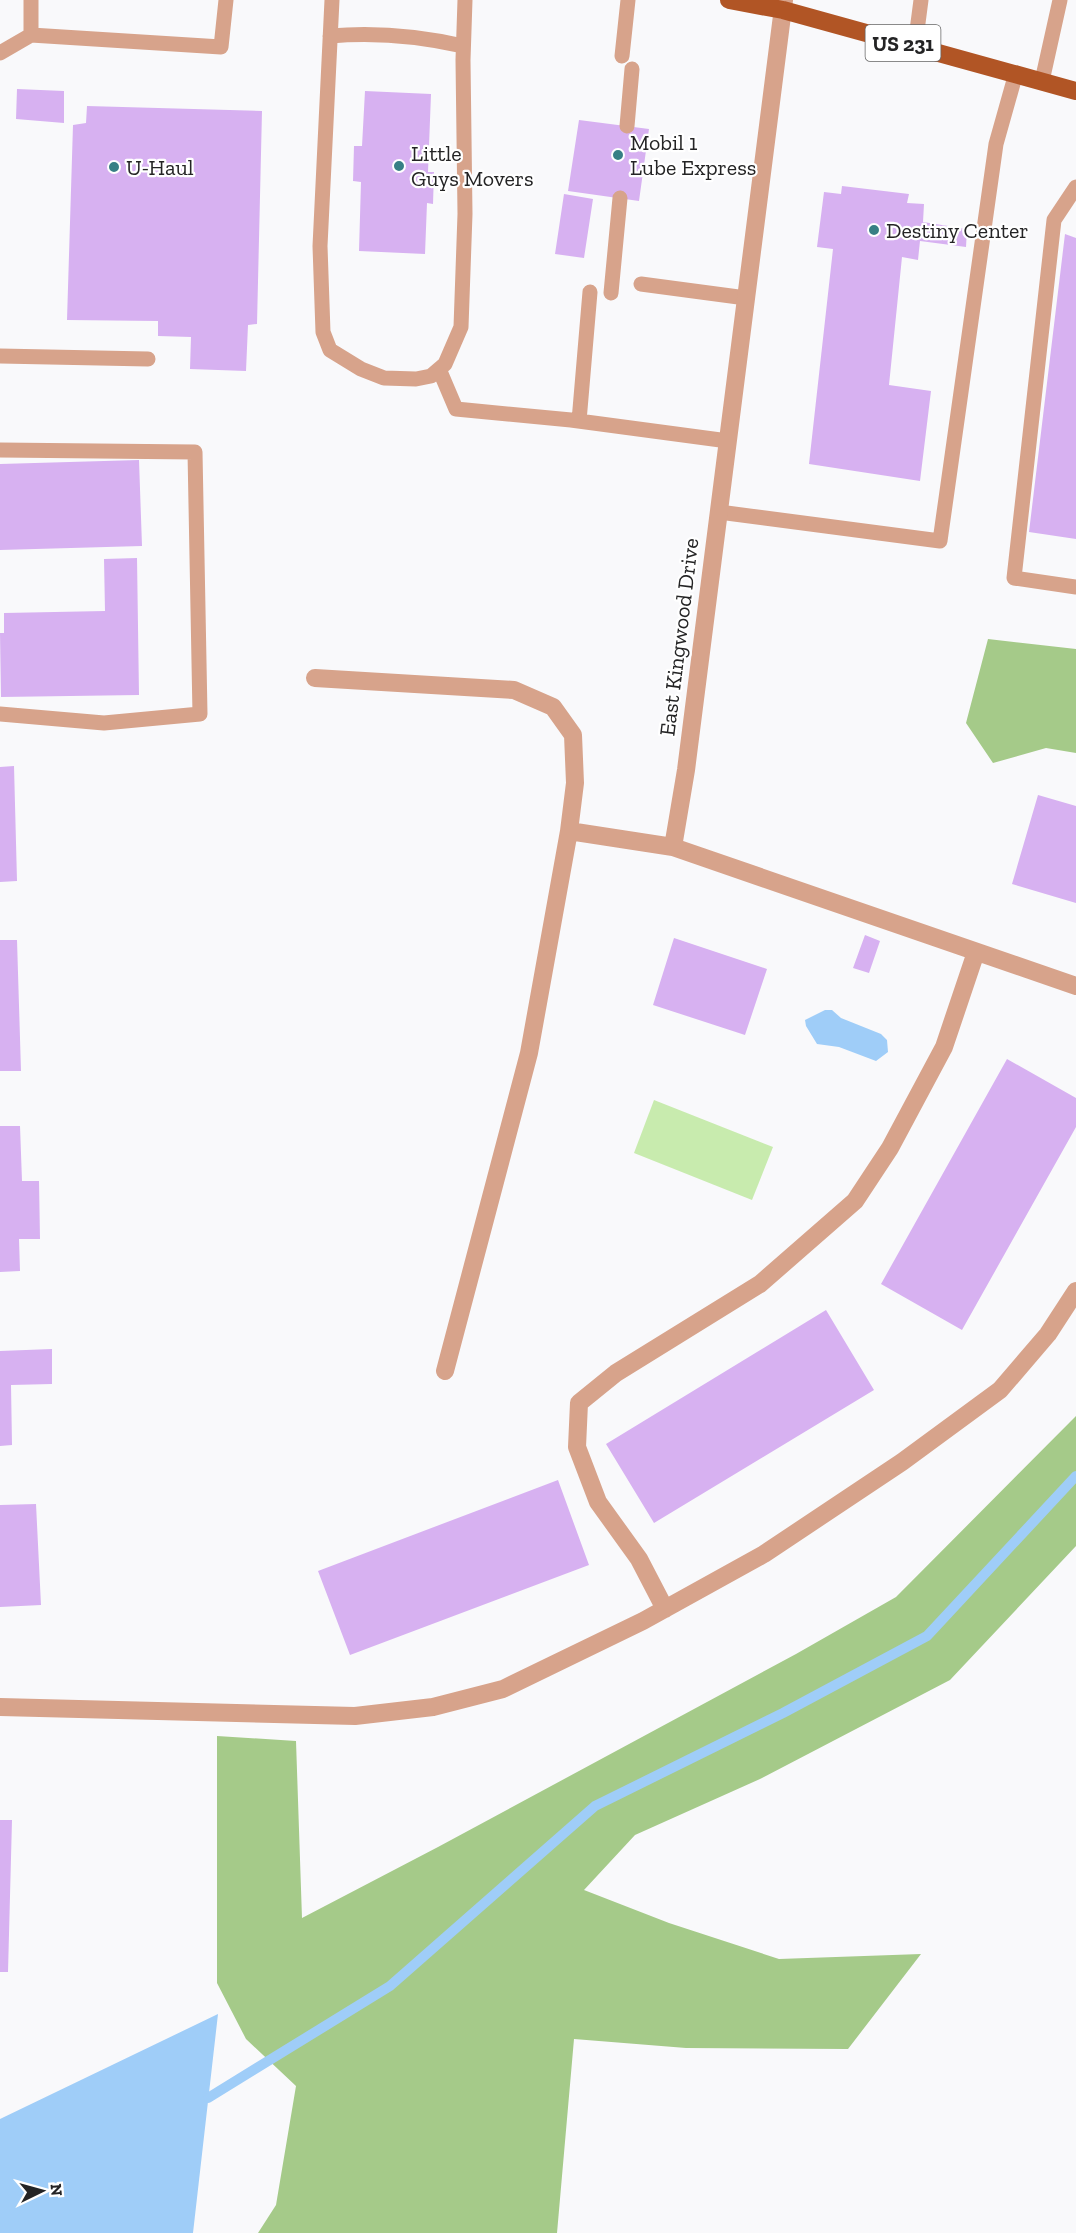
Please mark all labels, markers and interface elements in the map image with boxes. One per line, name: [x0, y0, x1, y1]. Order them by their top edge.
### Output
road number: US 231: [866, 25, 940, 61]
place label: Mobil 1 Lube Express: [630, 129, 756, 181]
place label: Little Guys Movers: [411, 140, 534, 192]
marker: Mobil 1 Lube Express: [611, 148, 625, 162]
place label: U-Haul: [126, 154, 194, 181]
marker: Little Guys Movers: [392, 159, 406, 173]
marker: U-Haul: [107, 160, 121, 174]
place label: Destiny Center: [886, 217, 1029, 244]
marker: Destiny Center: [867, 223, 881, 237]
street label: East Kingwood Drive: [653, 536, 705, 738]
north arrow: [12, 2161, 72, 2221]
text: N: [46, 2183, 66, 2197]

